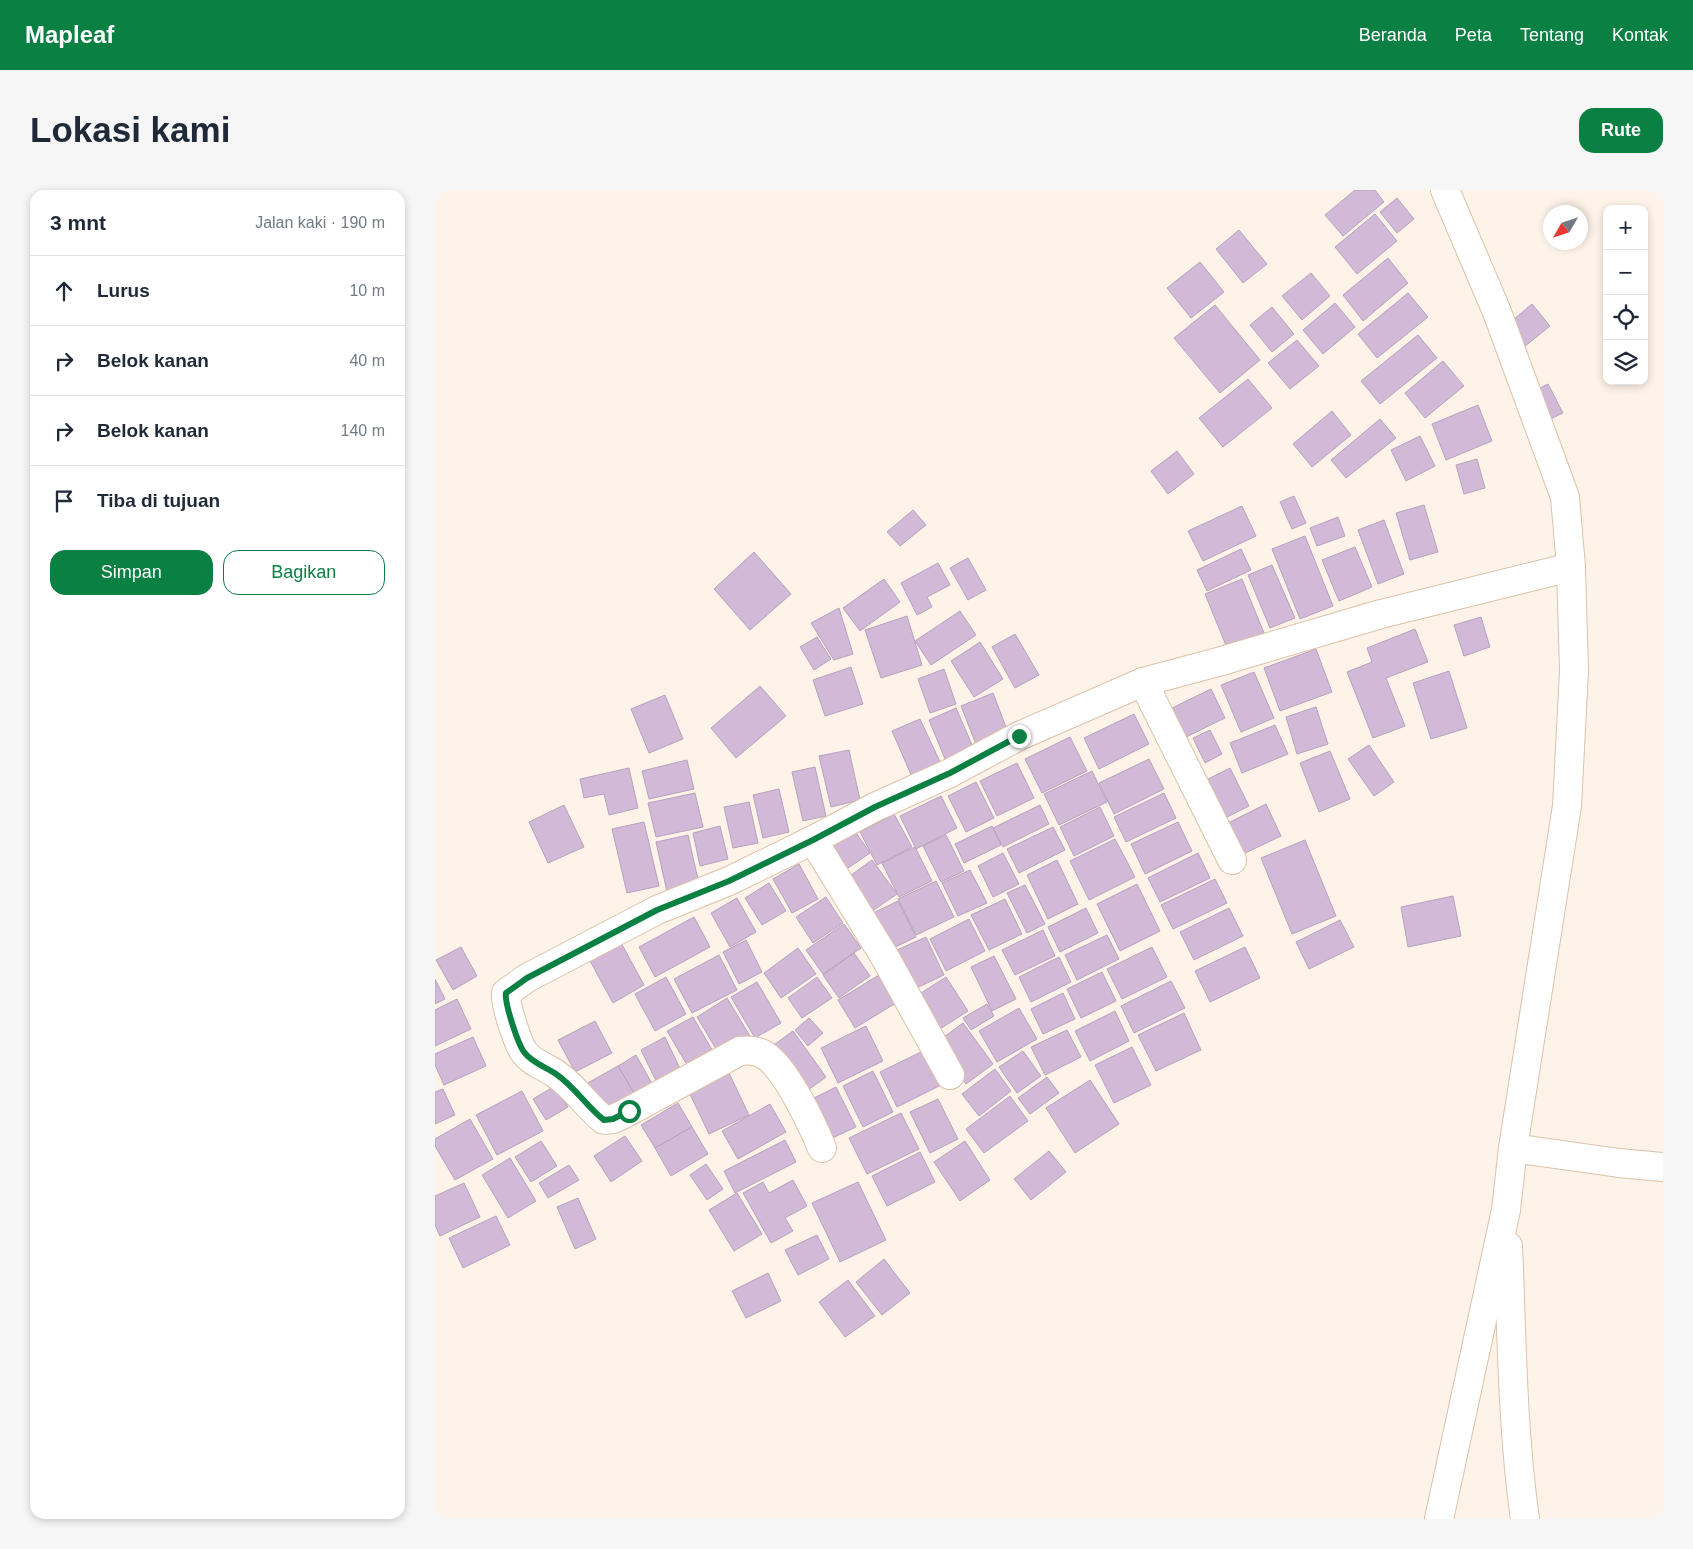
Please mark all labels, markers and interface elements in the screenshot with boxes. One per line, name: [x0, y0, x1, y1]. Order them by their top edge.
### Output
text: Mapleaf: [25, 21, 114, 48]
text: Beranda: [1359, 25, 1427, 45]
text: Peta: [1455, 25, 1492, 45]
text: Tentang: [1520, 25, 1584, 45]
text: Kontak: [1612, 25, 1668, 45]
button: Rute: [1579, 108, 1663, 153]
text: Lokasi kami: [30, 110, 230, 149]
north arrow: [1543, 205, 1588, 250]
map controls: [1603, 205, 1648, 385]
button: +: [1603, 205, 1648, 250]
text: 3 mnt: [50, 211, 106, 234]
text: Jalan kaki · 190 m: [255, 214, 385, 231]
button: −: [1603, 250, 1648, 295]
icon: ahead: [50, 277, 78, 305]
text: Lurus: [97, 280, 150, 301]
text: 10 m: [349, 282, 385, 299]
button: locate: [1603, 295, 1648, 340]
button: layers: [1603, 340, 1648, 385]
icon: right: [50, 347, 78, 375]
text: Belok kanan: [97, 350, 209, 371]
text: 40 m: [349, 352, 385, 369]
icon: right: [50, 417, 78, 445]
text: Belok kanan: [97, 420, 209, 441]
text: 140 m: [341, 422, 385, 439]
icon: arrive: [50, 487, 78, 515]
text: Tiba di tujuan: [97, 490, 220, 511]
button: Simpan: [50, 550, 213, 595]
button: Bagikan: [223, 550, 385, 595]
route end: [1008, 725, 1031, 748]
route start: [618, 1100, 641, 1123]

